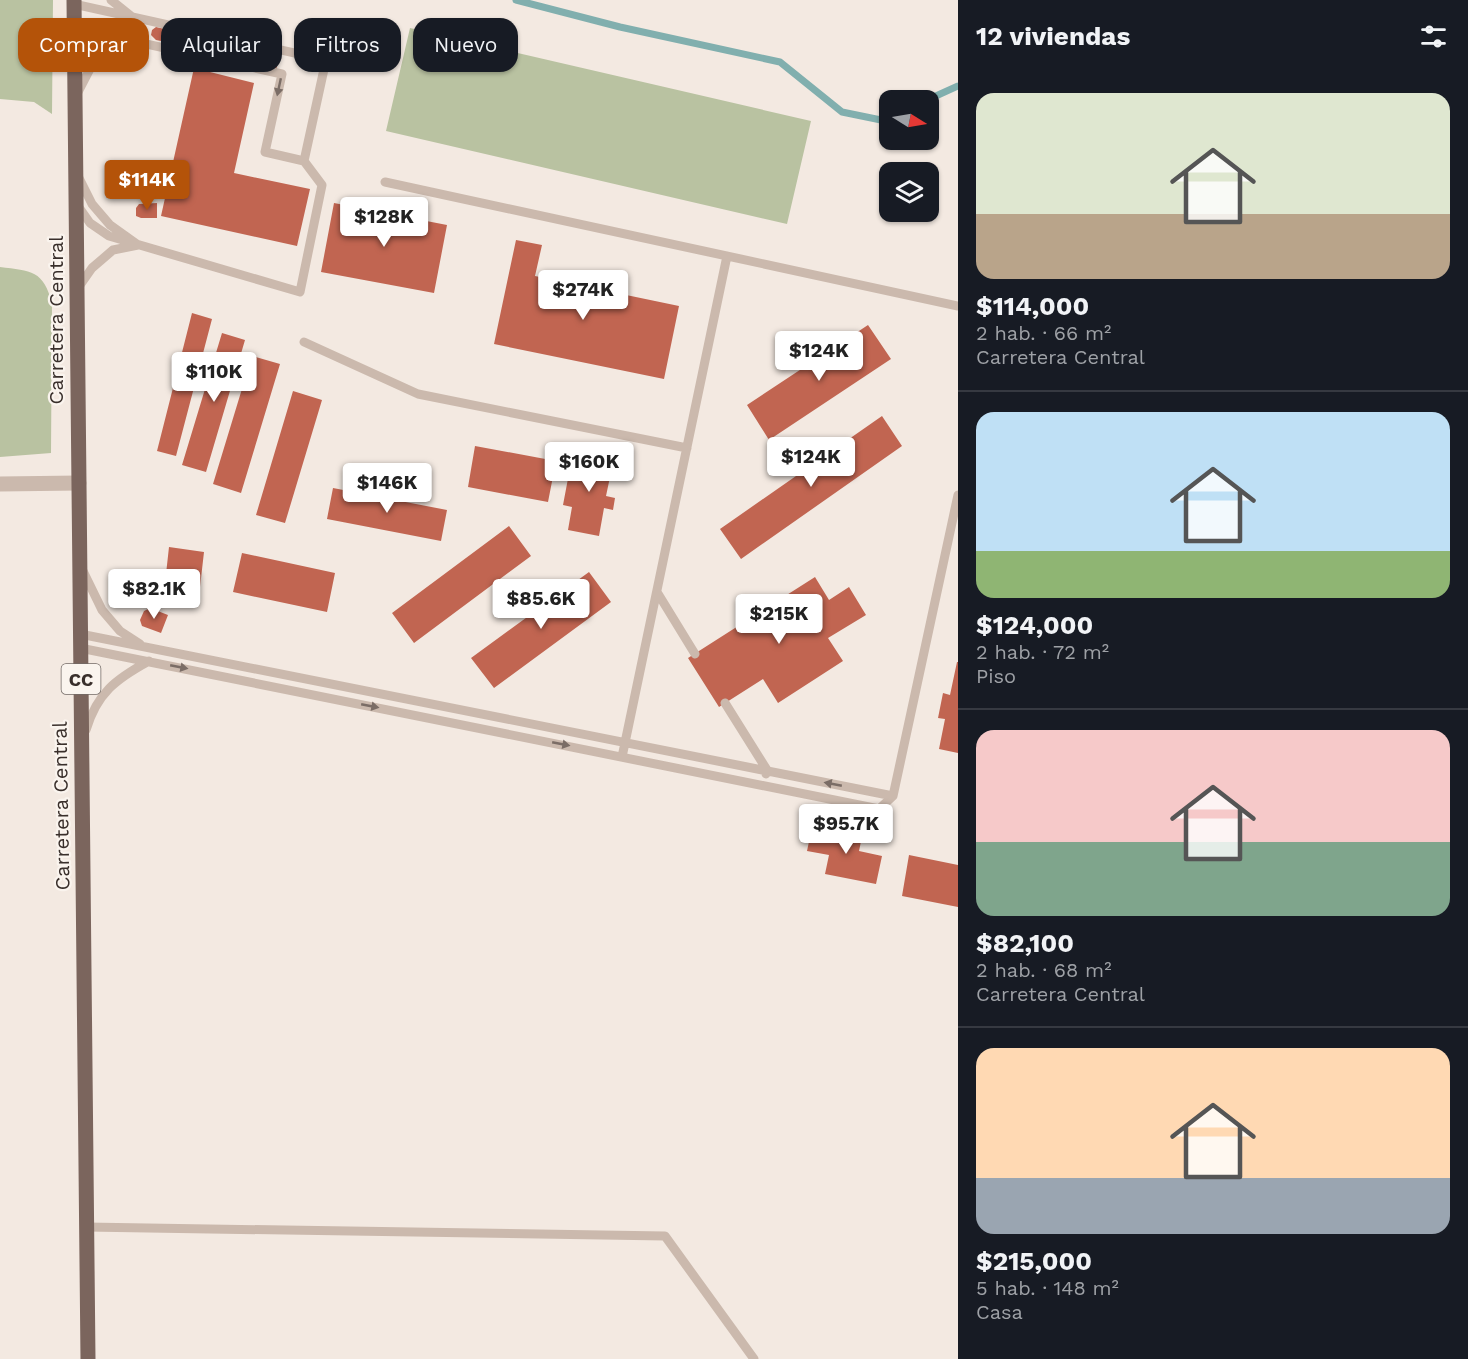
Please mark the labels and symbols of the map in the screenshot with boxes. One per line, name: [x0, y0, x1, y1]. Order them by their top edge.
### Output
one-way arrow: [274, 78, 283, 97]
north arrow: [879, 90, 939, 150]
pin: $114K: [105, 160, 189, 211]
pin: $128K: [342, 197, 426, 248]
street label: Carretera Central: [44, 236, 68, 404]
pin: $274K: [541, 270, 625, 321]
pin: $124K: [777, 331, 861, 382]
pin: $110K: [172, 352, 256, 403]
pin: $124K: [769, 437, 853, 488]
pin: $160K: [547, 442, 631, 493]
pin: $146K: [345, 463, 429, 514]
pin: $82.1K: [105, 569, 203, 620]
pin: $85.6K: [492, 579, 590, 630]
pin: $215K: [737, 594, 821, 645]
one-way arrow: [170, 663, 188, 673]
road number: CC: [62, 664, 100, 694]
one-way arrow: [361, 702, 380, 711]
street label: Carretera Central: [48, 721, 74, 891]
one-way arrow: [552, 740, 571, 749]
one-way arrow: [823, 779, 842, 788]
pin: $95.7K: [797, 804, 895, 855]

